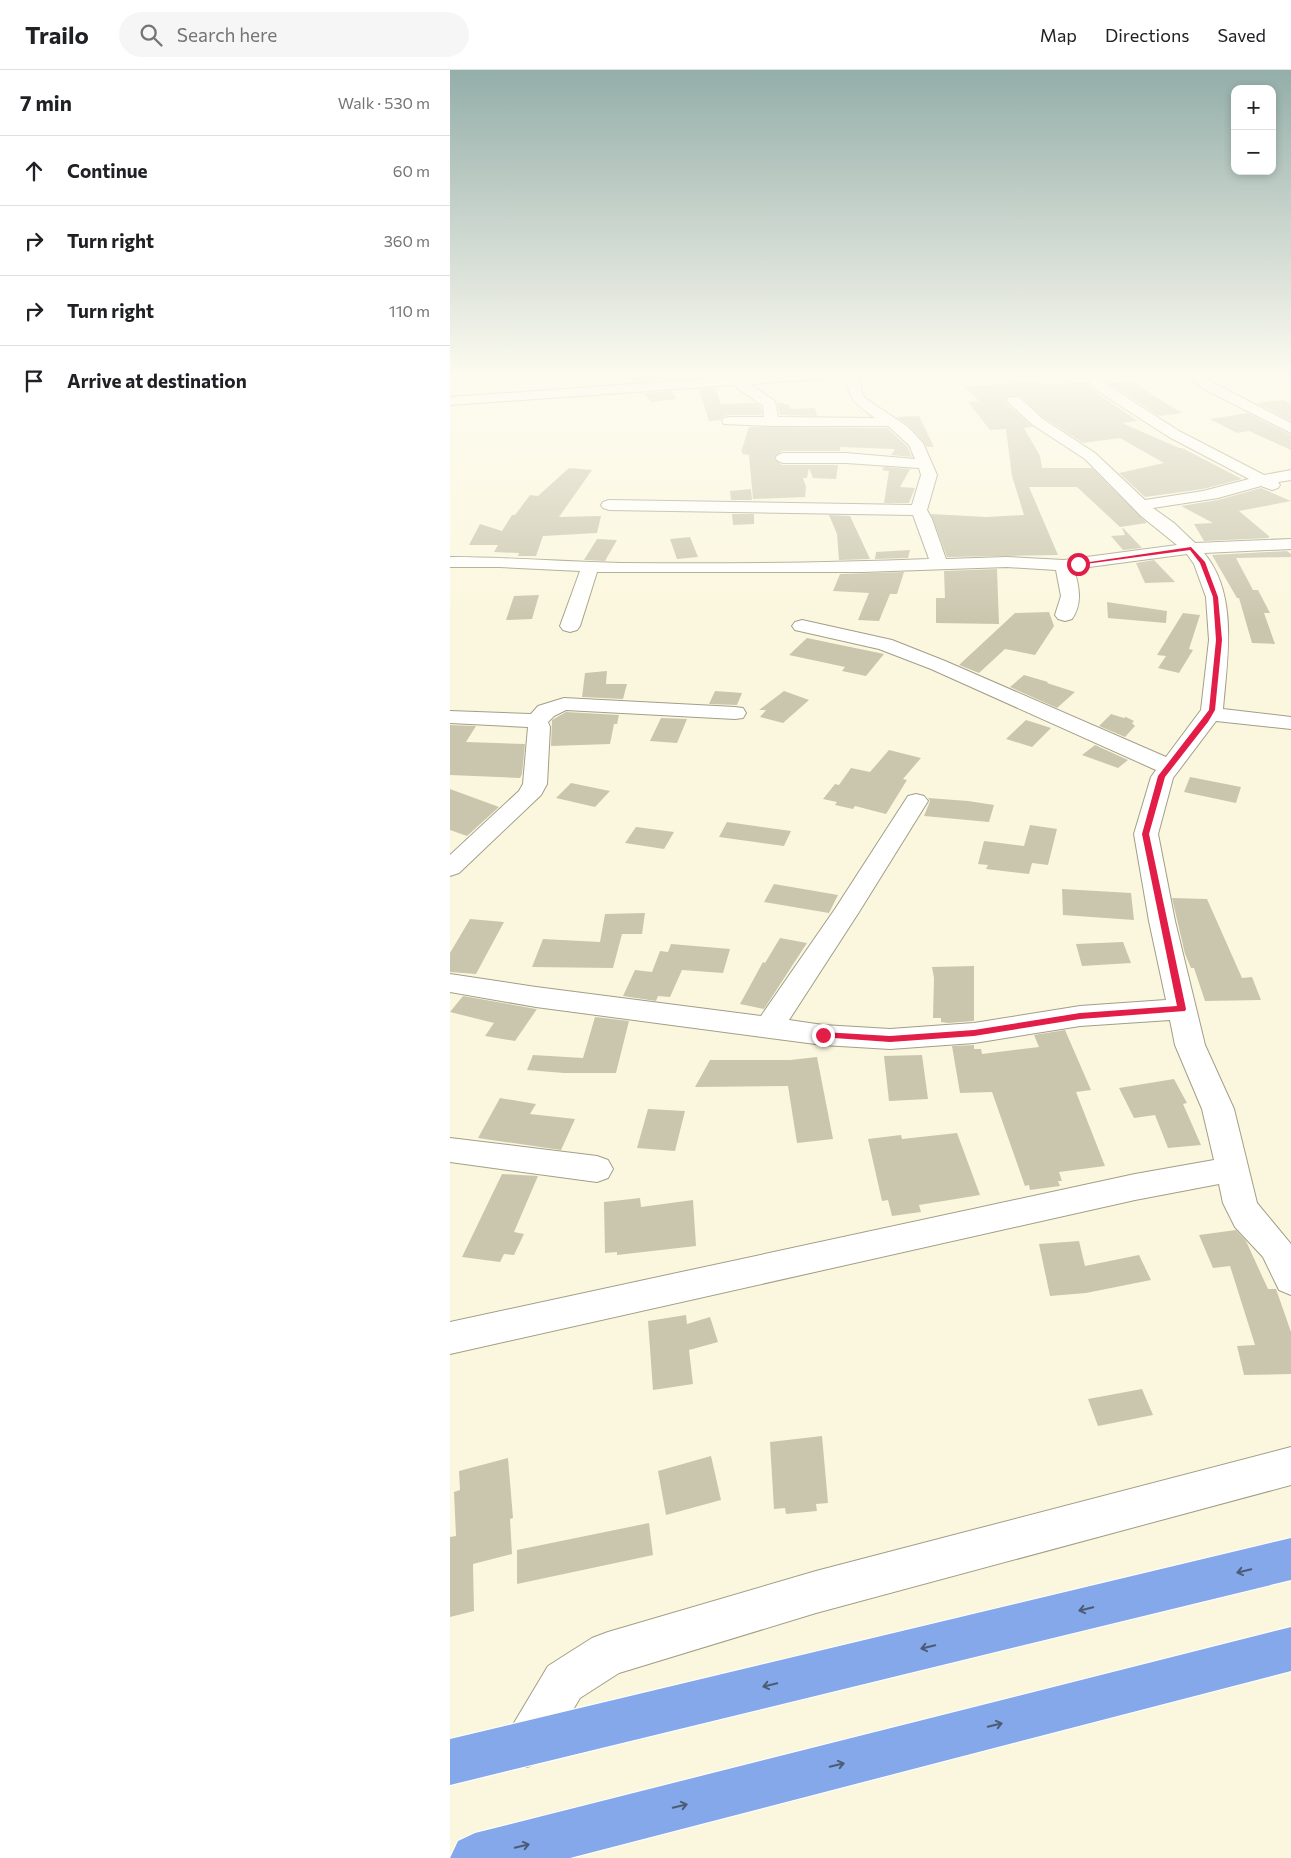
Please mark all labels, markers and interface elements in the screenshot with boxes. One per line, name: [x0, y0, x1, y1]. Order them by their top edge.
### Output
search box: [119, 12, 469, 57]
text: Trailo: [25, 20, 89, 49]
icon: search: [137, 21, 165, 49]
text: Search here: [177, 23, 277, 46]
text: Map: [1040, 24, 1077, 46]
text: Directions: [1105, 24, 1189, 46]
text: Saved: [1217, 24, 1266, 46]
map controls: [1231, 85, 1276, 175]
button: +: [1231, 85, 1276, 130]
text: 7 min: [20, 90, 72, 115]
text: Walk · 530 m: [338, 93, 430, 112]
button: −: [1231, 130, 1276, 175]
icon: ahead: [20, 157, 48, 185]
text: Continue: [67, 159, 147, 182]
text: 60 m: [393, 161, 430, 180]
icon: right: [20, 227, 48, 255]
text: Turn right: [67, 229, 154, 252]
text: 360 m: [384, 231, 430, 250]
icon: right: [20, 297, 48, 325]
text: Turn right: [67, 299, 154, 322]
text: 110 m: [389, 301, 430, 320]
icon: arrive: [20, 367, 48, 395]
text: Arrive at destination: [67, 369, 247, 392]
route start: [1067, 553, 1090, 576]
route end: [812, 1024, 835, 1047]
one-way arrow: [1236, 1567, 1252, 1576]
one-way arrow: [1078, 1605, 1094, 1614]
one-way arrow: [920, 1643, 936, 1652]
one-way arrow: [762, 1681, 778, 1690]
one-way arrow: [986, 1720, 1002, 1729]
one-way arrow: [829, 1760, 845, 1769]
one-way arrow: [671, 1800, 687, 1810]
one-way arrow: [514, 1841, 530, 1850]

